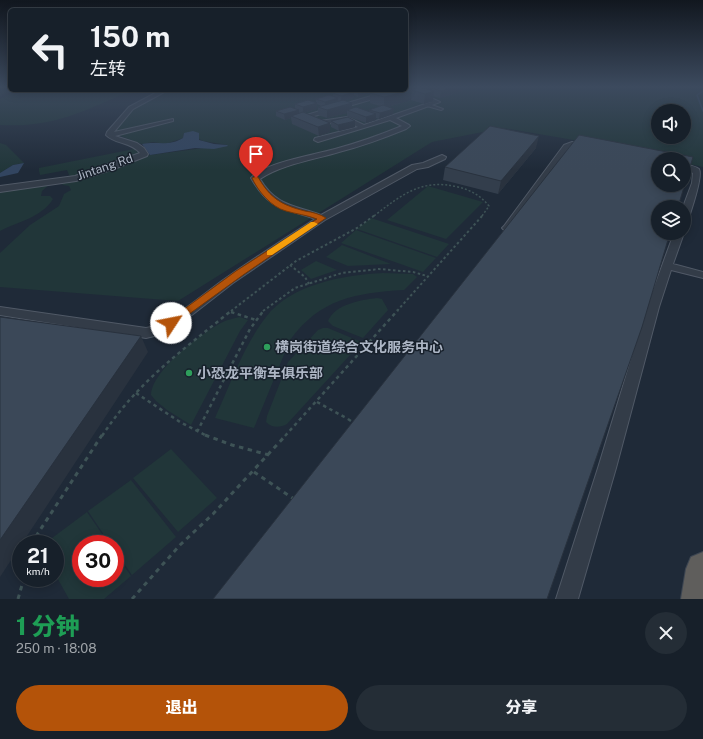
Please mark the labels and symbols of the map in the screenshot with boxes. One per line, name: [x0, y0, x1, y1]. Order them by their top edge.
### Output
pin: [239, 137, 273, 178]
street label: Jintang Rd: [75, 151, 135, 183]
position arrow: [150, 302, 192, 344]
place label: 横岗街道综合文化服务中心: [275, 339, 443, 355]
marker: 横岗街道综合文化服务中心: [262, 342, 272, 352]
place label: 小恐龙平衡车俱乐部: [197, 365, 323, 381]
marker: 小恐龙平衡车俱乐部: [184, 368, 194, 378]
speed limit sign: 30: [72, 535, 124, 587]

